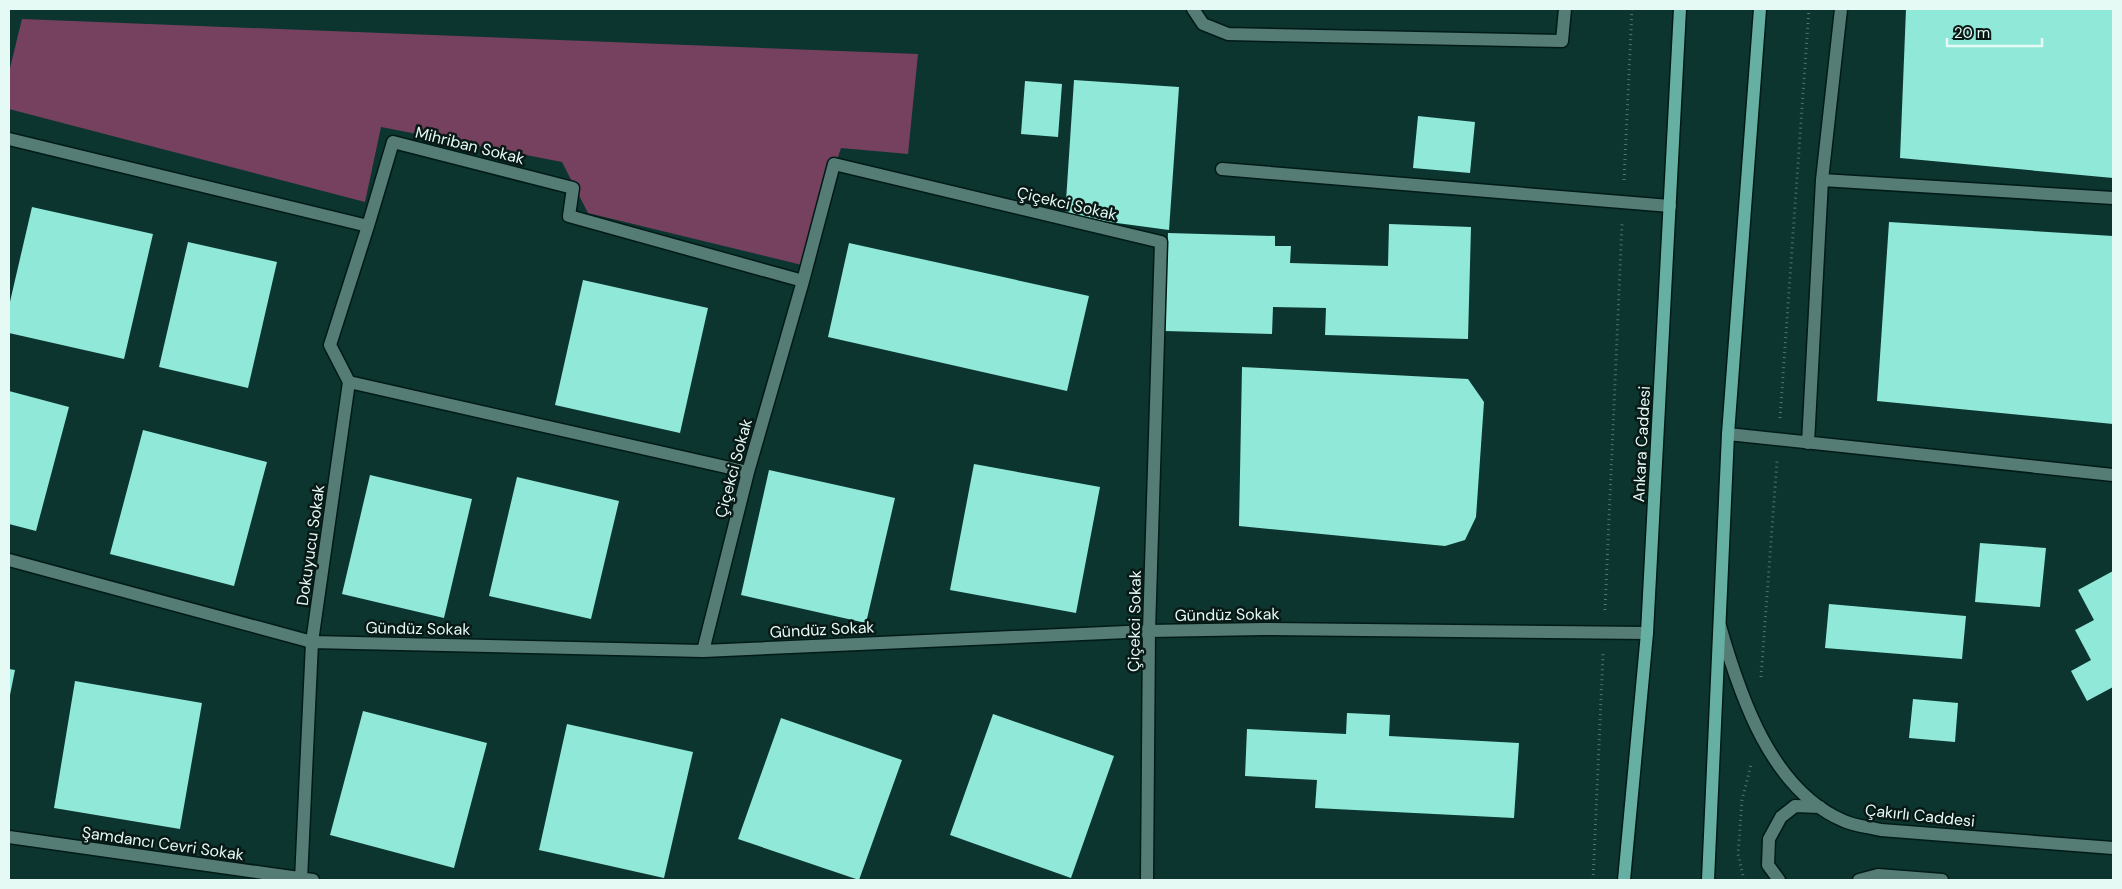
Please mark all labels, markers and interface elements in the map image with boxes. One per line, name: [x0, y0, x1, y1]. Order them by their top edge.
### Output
scale bar: [1947, 15, 2042, 47]
text: 20 m: [1954, 23, 1990, 43]
street label: Mihriban Sokak: [413, 122, 527, 169]
street label: Çiçekci Sokak: [1015, 182, 1119, 225]
street label: Ankara Caddesi: [1628, 385, 1655, 503]
street label: Çiçekci Sokak: [710, 416, 757, 520]
street label: Dokuyucu Sokak: [292, 483, 329, 607]
street label: Çiçekci Sokak: [1123, 570, 1146, 672]
street label: Gündüz Sokak: [1174, 603, 1280, 626]
street label: Gündüz Sokak: [769, 616, 875, 643]
street label: Gündüz Sokak: [365, 617, 471, 640]
street label: Çakırlı Caddesi: [1864, 799, 1976, 832]
street label: Şamdancı Cevri Sokak: [81, 822, 245, 865]

